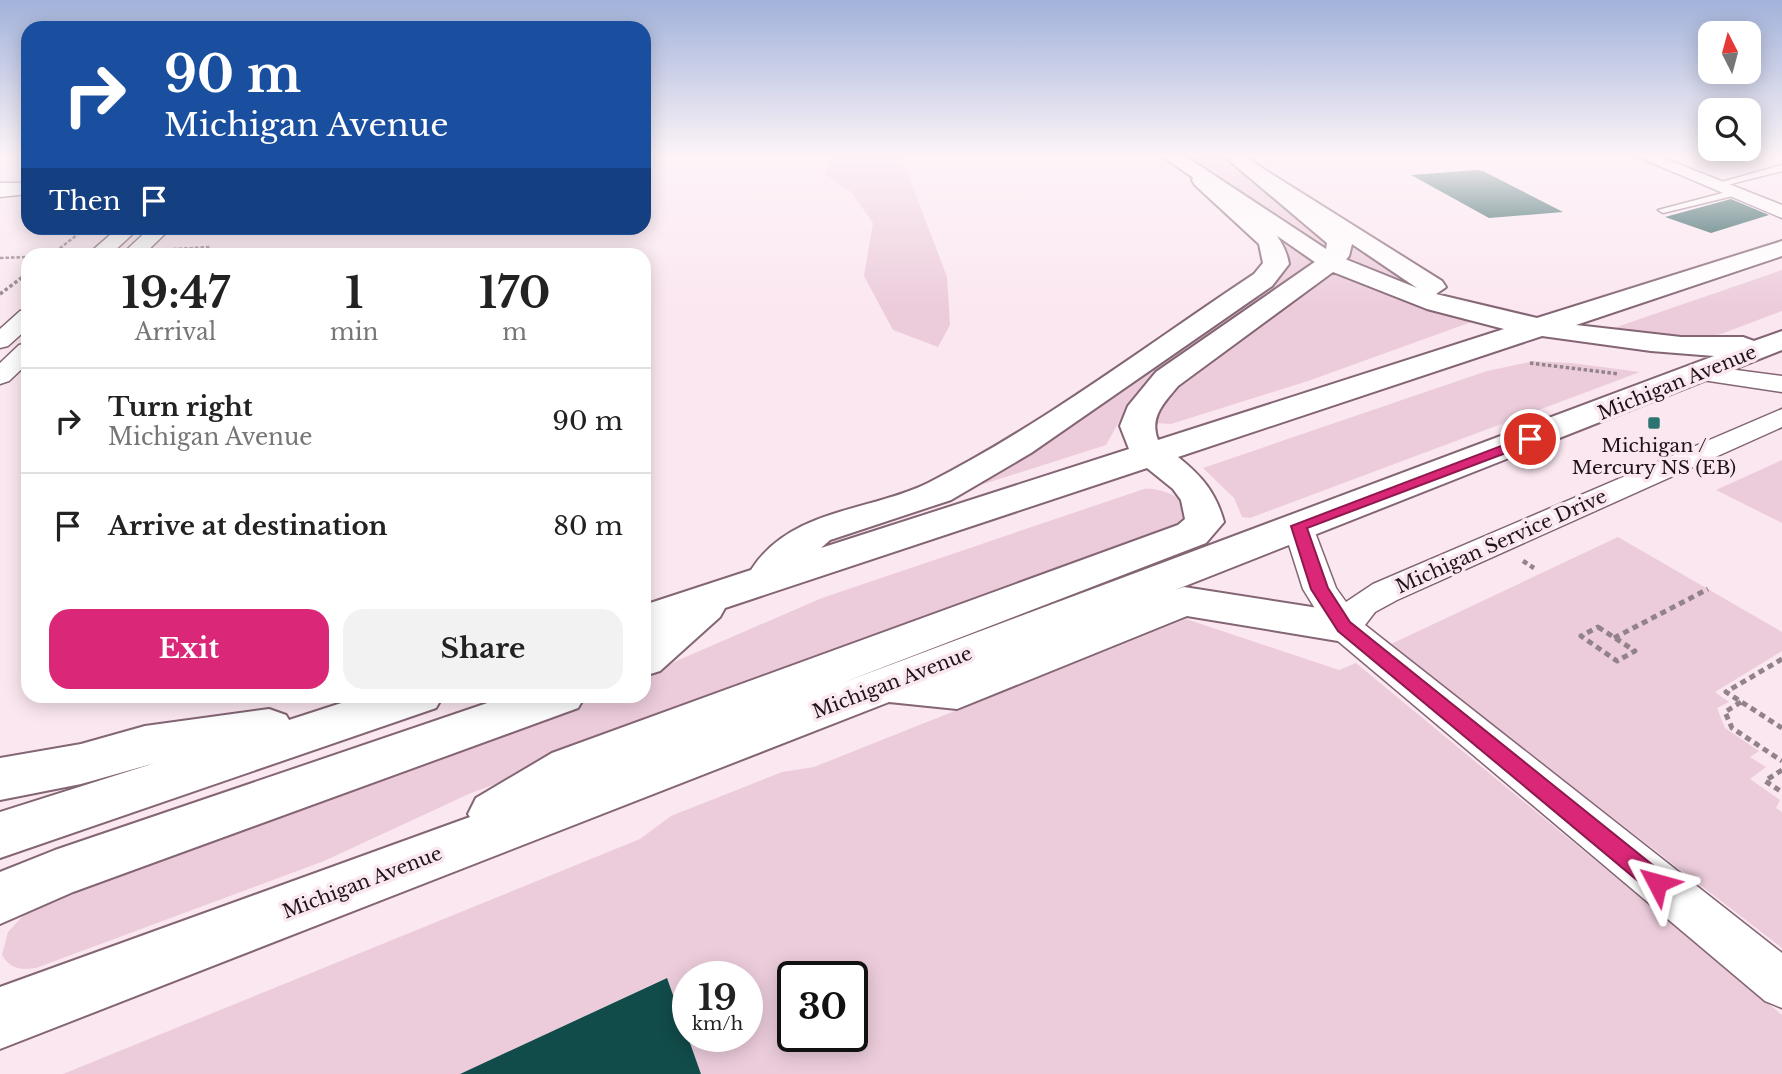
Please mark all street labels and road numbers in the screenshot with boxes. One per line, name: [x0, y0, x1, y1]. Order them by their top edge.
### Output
street label: Michigan Avenue: [1595, 340, 1760, 425]
street label: Michigan Service Drive: [1392, 484, 1610, 598]
street label: Michigan Avenue: [809, 641, 975, 723]
street label: Michigan Avenue: [279, 841, 445, 923]

